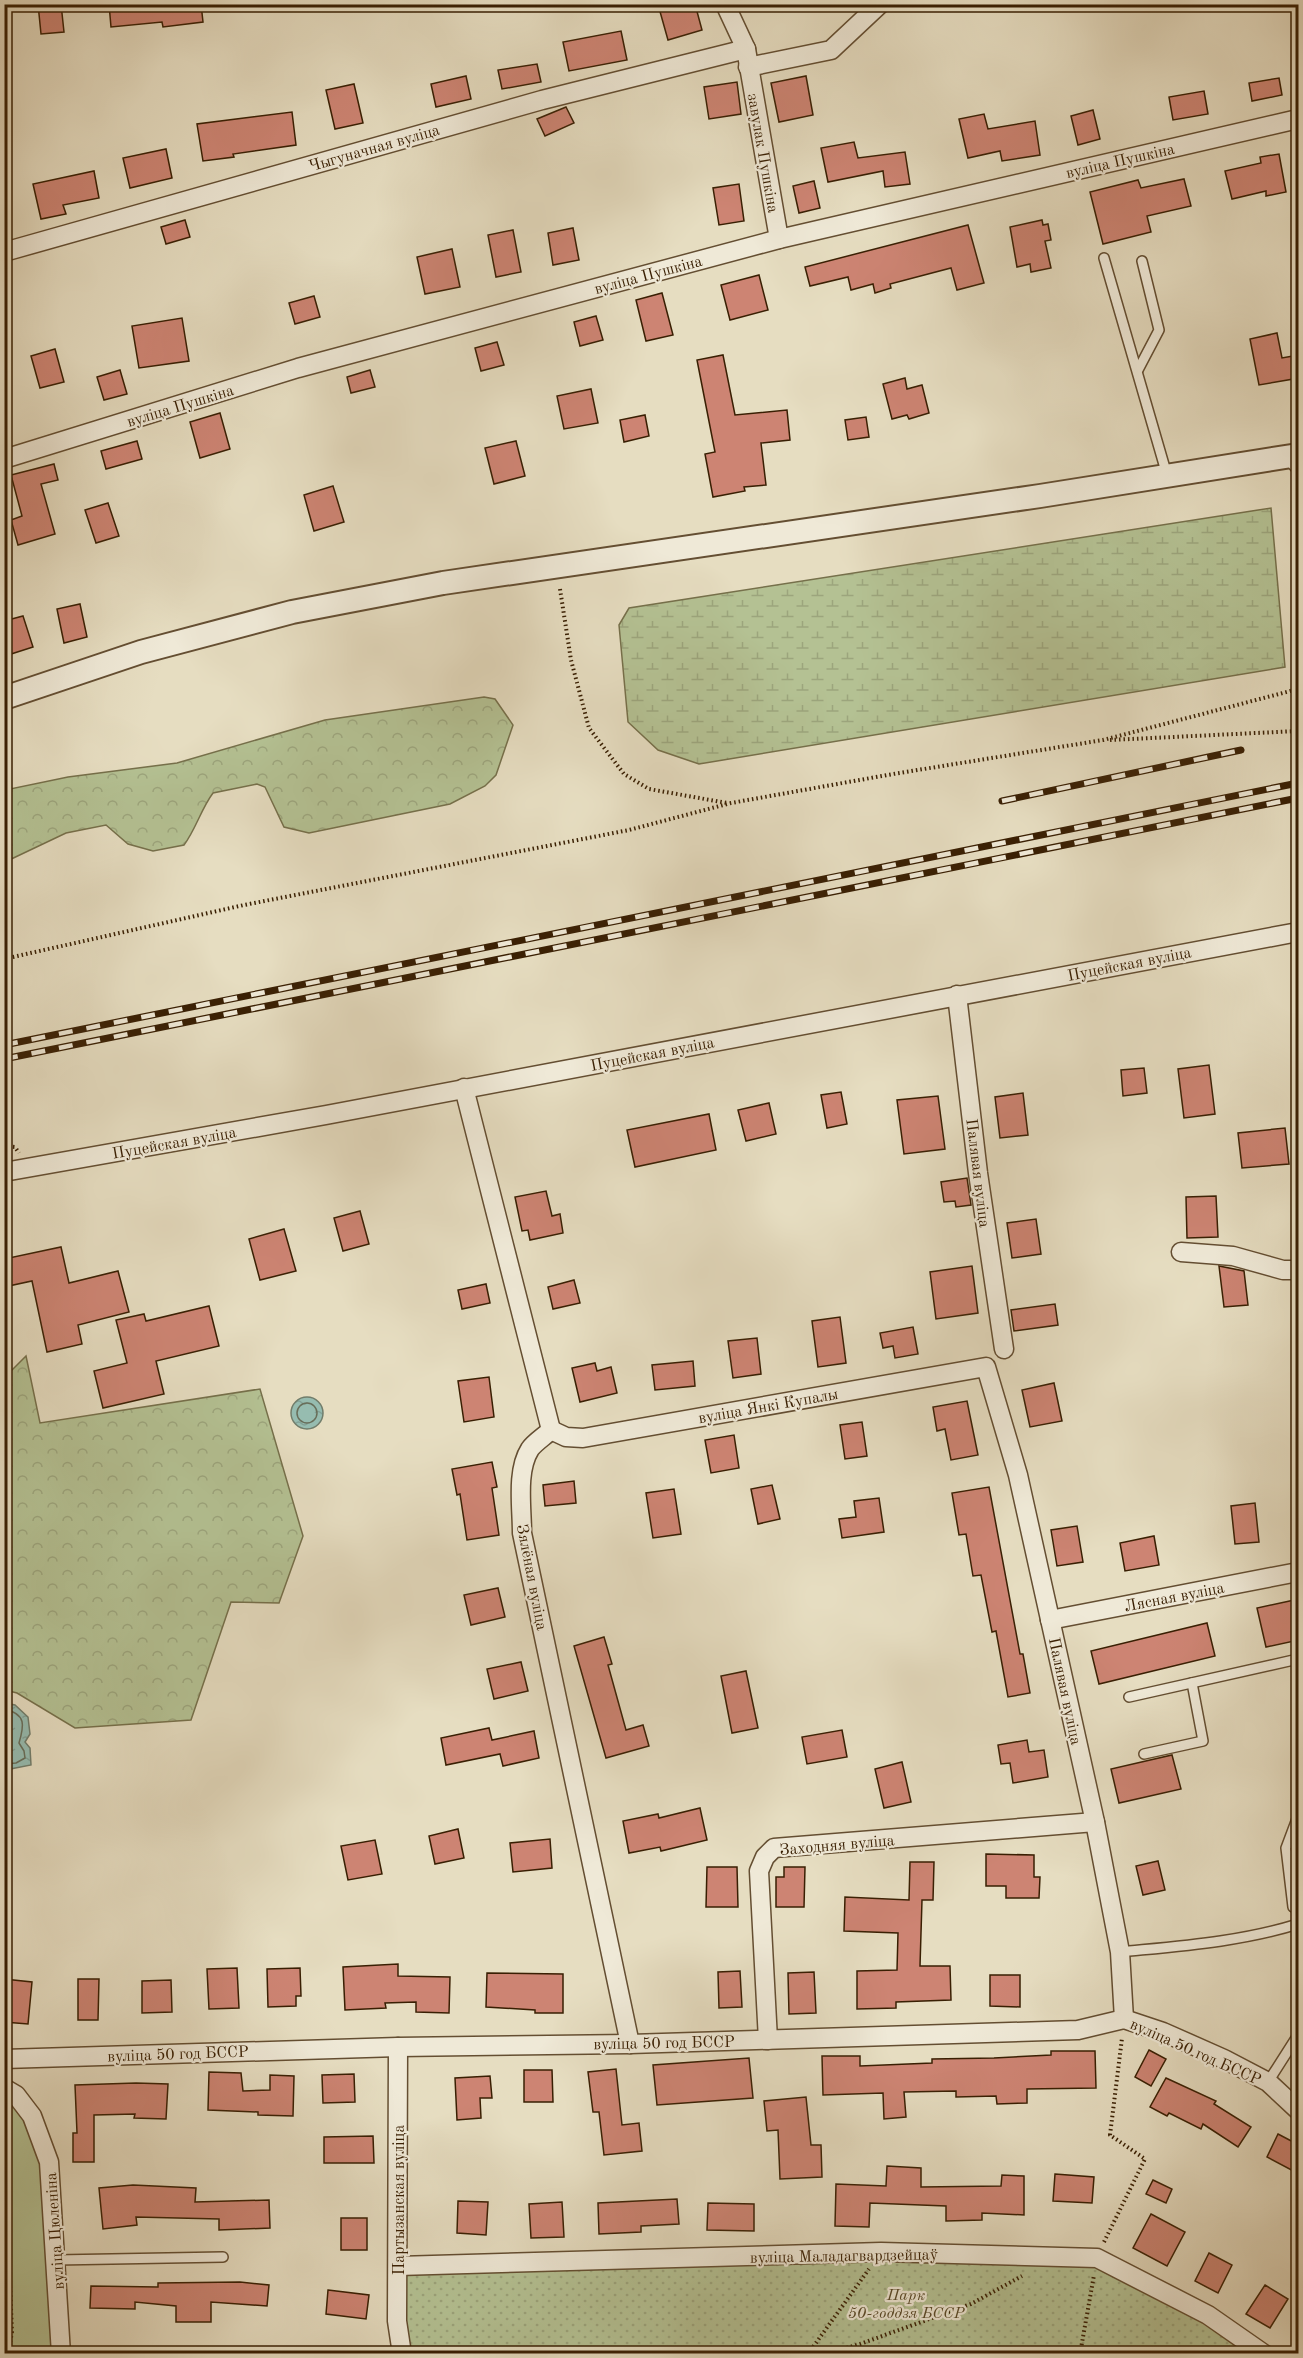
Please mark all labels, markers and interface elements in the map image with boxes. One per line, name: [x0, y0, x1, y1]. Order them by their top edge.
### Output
street label: завулак Пушкіна: [744, 92, 780, 214]
street label: Чыгуначная вуліца: [307, 123, 442, 175]
street label: вуліца Пушкіна: [1065, 142, 1176, 182]
street label: вуліца Пушкіна: [593, 254, 704, 298]
street label: вуліца Пушкіна: [125, 383, 236, 431]
street label: Пуцейская вуліца: [1066, 945, 1193, 985]
street label: Пуцейская вуліца: [589, 1035, 716, 1075]
street label: Палявая вуліца: [962, 1118, 992, 1229]
street label: Пуцейская вуліца: [111, 1125, 238, 1163]
street label: вуліца Янкі Купалы: [697, 1387, 840, 1427]
street label: Зялёная вуліца: [513, 1523, 549, 1632]
street label: Лясная вуліца: [1123, 1580, 1226, 1616]
street label: Палявая вуліца: [1045, 1636, 1083, 1747]
street label: Заходняя вуліца: [779, 1833, 895, 1859]
street label: вуліца 50 год БССР: [1127, 2017, 1263, 2089]
street label: вуліца 50 год БССР: [593, 2035, 735, 2053]
street label: вуліца 50 год БССР: [107, 2045, 249, 2065]
street label: Партызанская вуліца: [392, 2125, 408, 2275]
street label: вуліца Цюленіна: [44, 2172, 68, 2290]
street label: вуліца Маладагвардзейцаў: [750, 2247, 939, 2267]
park label: Парк 50-годдзя БССР: [848, 2288, 966, 2322]

